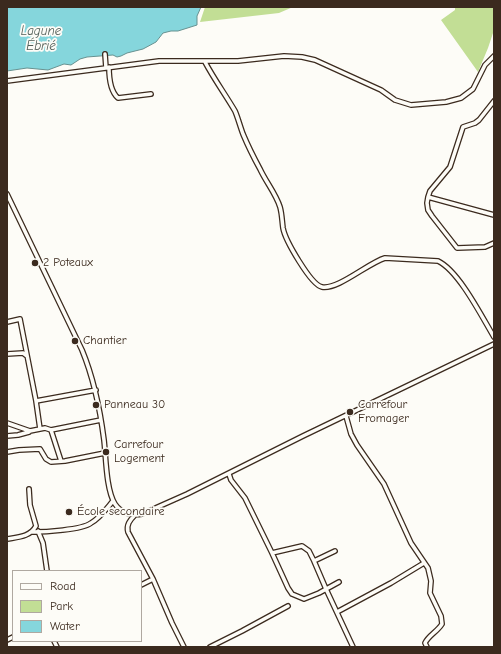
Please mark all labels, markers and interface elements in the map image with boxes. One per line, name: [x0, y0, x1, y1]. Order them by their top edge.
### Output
water label: Lagune Ébrié: [21, 23, 61, 54]
place label: 2 Poteaux: [43, 256, 93, 270]
marker: 2 Poteaux: [30, 258, 40, 268]
place label: Chantier: [83, 334, 127, 348]
marker: Chantier: [70, 336, 80, 346]
place label: Panneau 30: [104, 398, 165, 412]
place label: Carrefour Fromager: [358, 398, 409, 426]
marker: Panneau 30: [91, 400, 101, 410]
marker: Carrefour Fromager: [345, 407, 355, 417]
place label: Carrefour Logement: [114, 438, 165, 466]
marker: Carrefour Logement: [101, 447, 111, 457]
place label: École secondaire: [77, 505, 165, 519]
marker: École secondaire: [64, 507, 74, 517]
legend: [12, 570, 142, 642]
text: Road: [50, 579, 76, 593]
text: Park: [50, 599, 73, 613]
text: Water: [50, 619, 80, 633]

